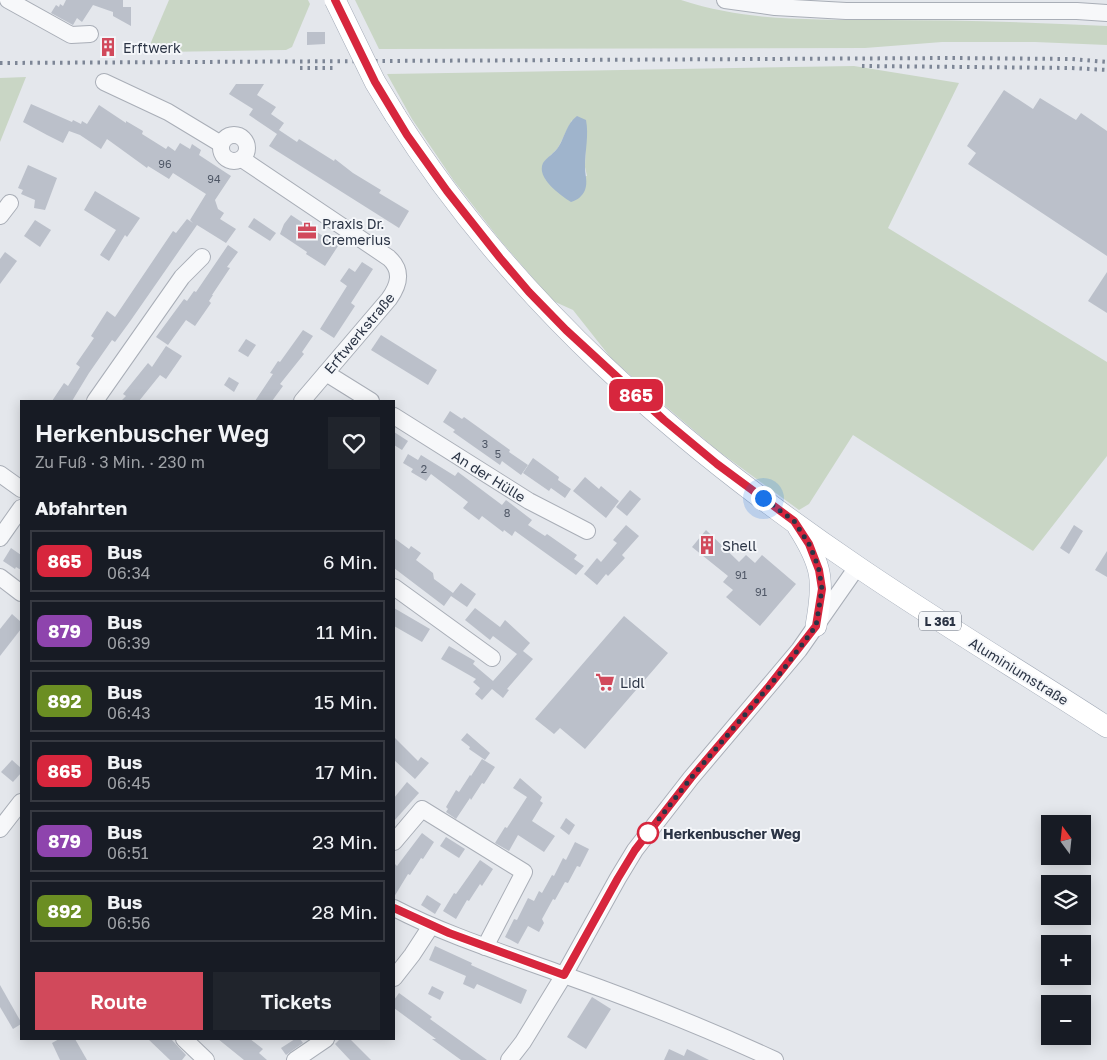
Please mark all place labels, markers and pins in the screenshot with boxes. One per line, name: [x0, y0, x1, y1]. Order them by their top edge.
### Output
building icon: Erftwerk: [97, 36, 119, 58]
place label: Erftwerk: [123, 39, 181, 56]
place label: Praxis Dr. Cremerius: [322, 215, 391, 248]
office icon: Praxis Dr. Cremerius: [296, 220, 318, 242]
building icon: Shell: [696, 534, 718, 556]
place label: Shell: [722, 537, 757, 554]
supermarket icon: Lidl: [594, 671, 616, 693]
place label: Lidl: [620, 674, 645, 691]
marker: Herkenbuscher Weg: [637, 822, 659, 844]
place label: Herkenbuscher Weg: [663, 825, 801, 842]

